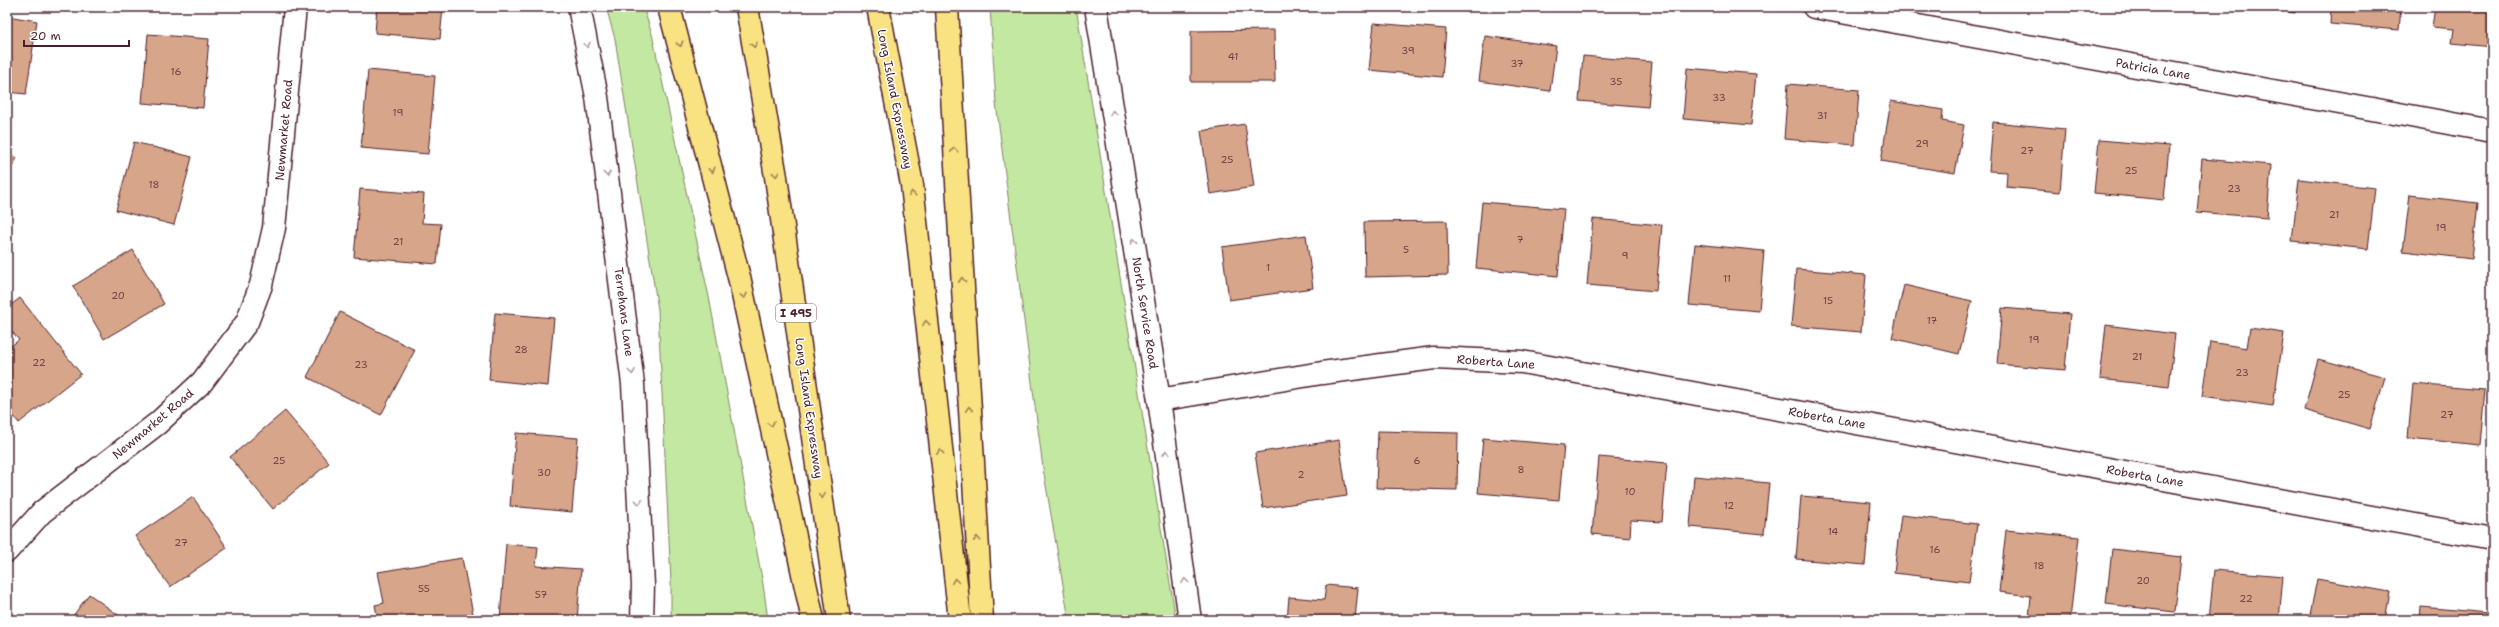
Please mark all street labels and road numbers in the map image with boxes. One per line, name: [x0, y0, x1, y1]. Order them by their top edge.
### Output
street label: Long Island Expressway: [874, 28, 916, 170]
street label: Patricia Lane: [2114, 55, 2192, 83]
street label: Newmarket Road: [272, 78, 296, 181]
street label: North Service Road: [1128, 256, 1162, 371]
street label: Terrehans Lane: [611, 267, 637, 358]
road number: I 495: [776, 304, 816, 322]
street label: Long Island Expressway: [791, 336, 827, 480]
street label: Roberta Lane: [1456, 351, 1536, 373]
street label: Newmarket Road: [109, 385, 197, 463]
street label: Roberta Lane: [1787, 403, 1867, 433]
street label: Roberta Lane: [2105, 461, 2185, 491]

